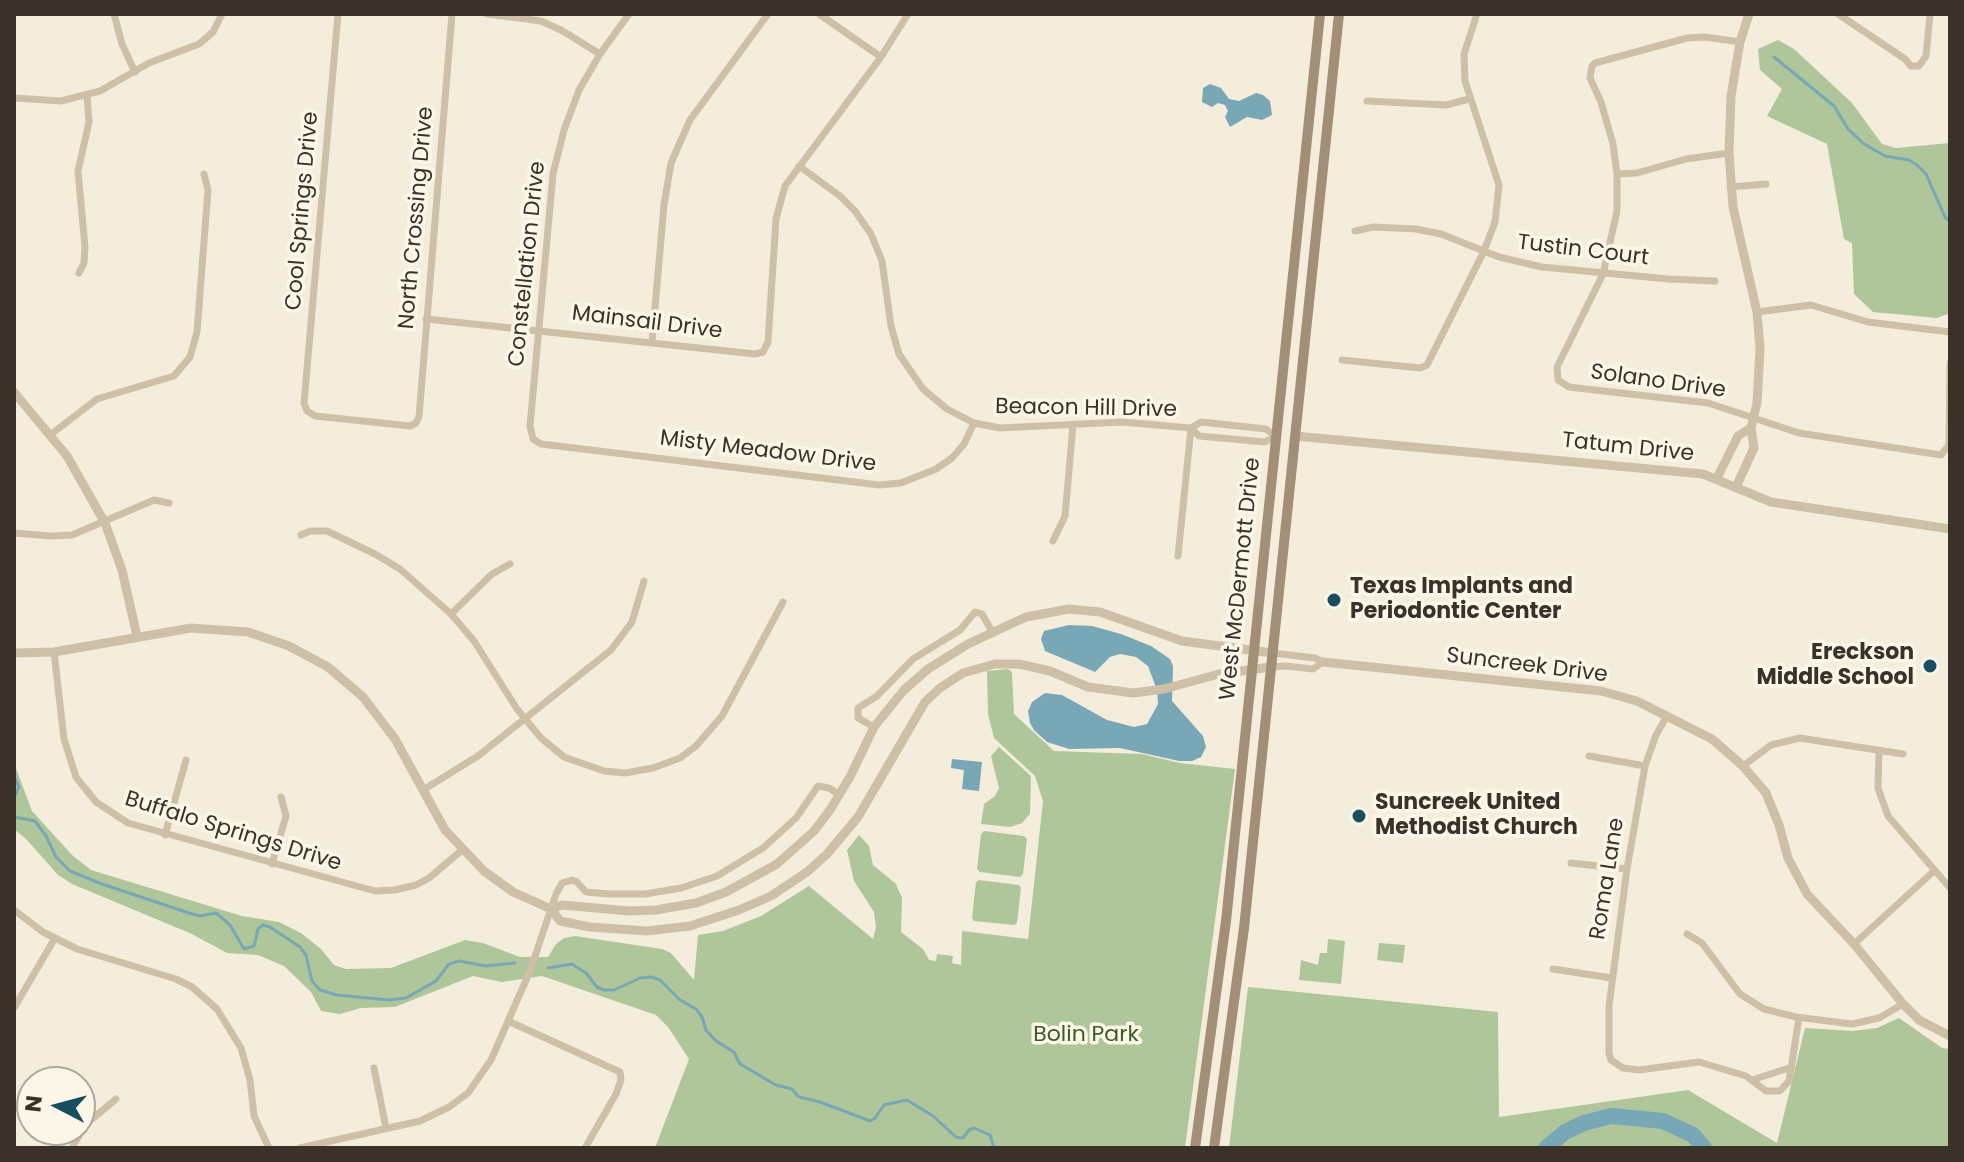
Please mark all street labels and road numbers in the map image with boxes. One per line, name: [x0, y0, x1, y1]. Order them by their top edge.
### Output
street label: North Crossing Drive: [394, 106, 440, 330]
street label: Cool Springs Drive: [281, 111, 325, 311]
street label: Constellation Drive: [504, 160, 552, 368]
street label: Tustin Court: [1516, 230, 1650, 272]
street label: Mainsail Drive: [570, 301, 724, 345]
street label: Solano Drive: [1589, 359, 1727, 405]
street label: Beacon Hill Drive: [995, 394, 1177, 424]
street label: Misty Meadow Drive: [658, 426, 878, 478]
street label: Tatum Drive: [1561, 428, 1695, 468]
street label: West McDermott Drive: [1215, 456, 1267, 702]
street label: Suncreek Drive: [1445, 643, 1609, 689]
street label: Buffalo Springs Drive: [121, 786, 345, 878]
street label: Roma Lane: [1585, 816, 1631, 942]

